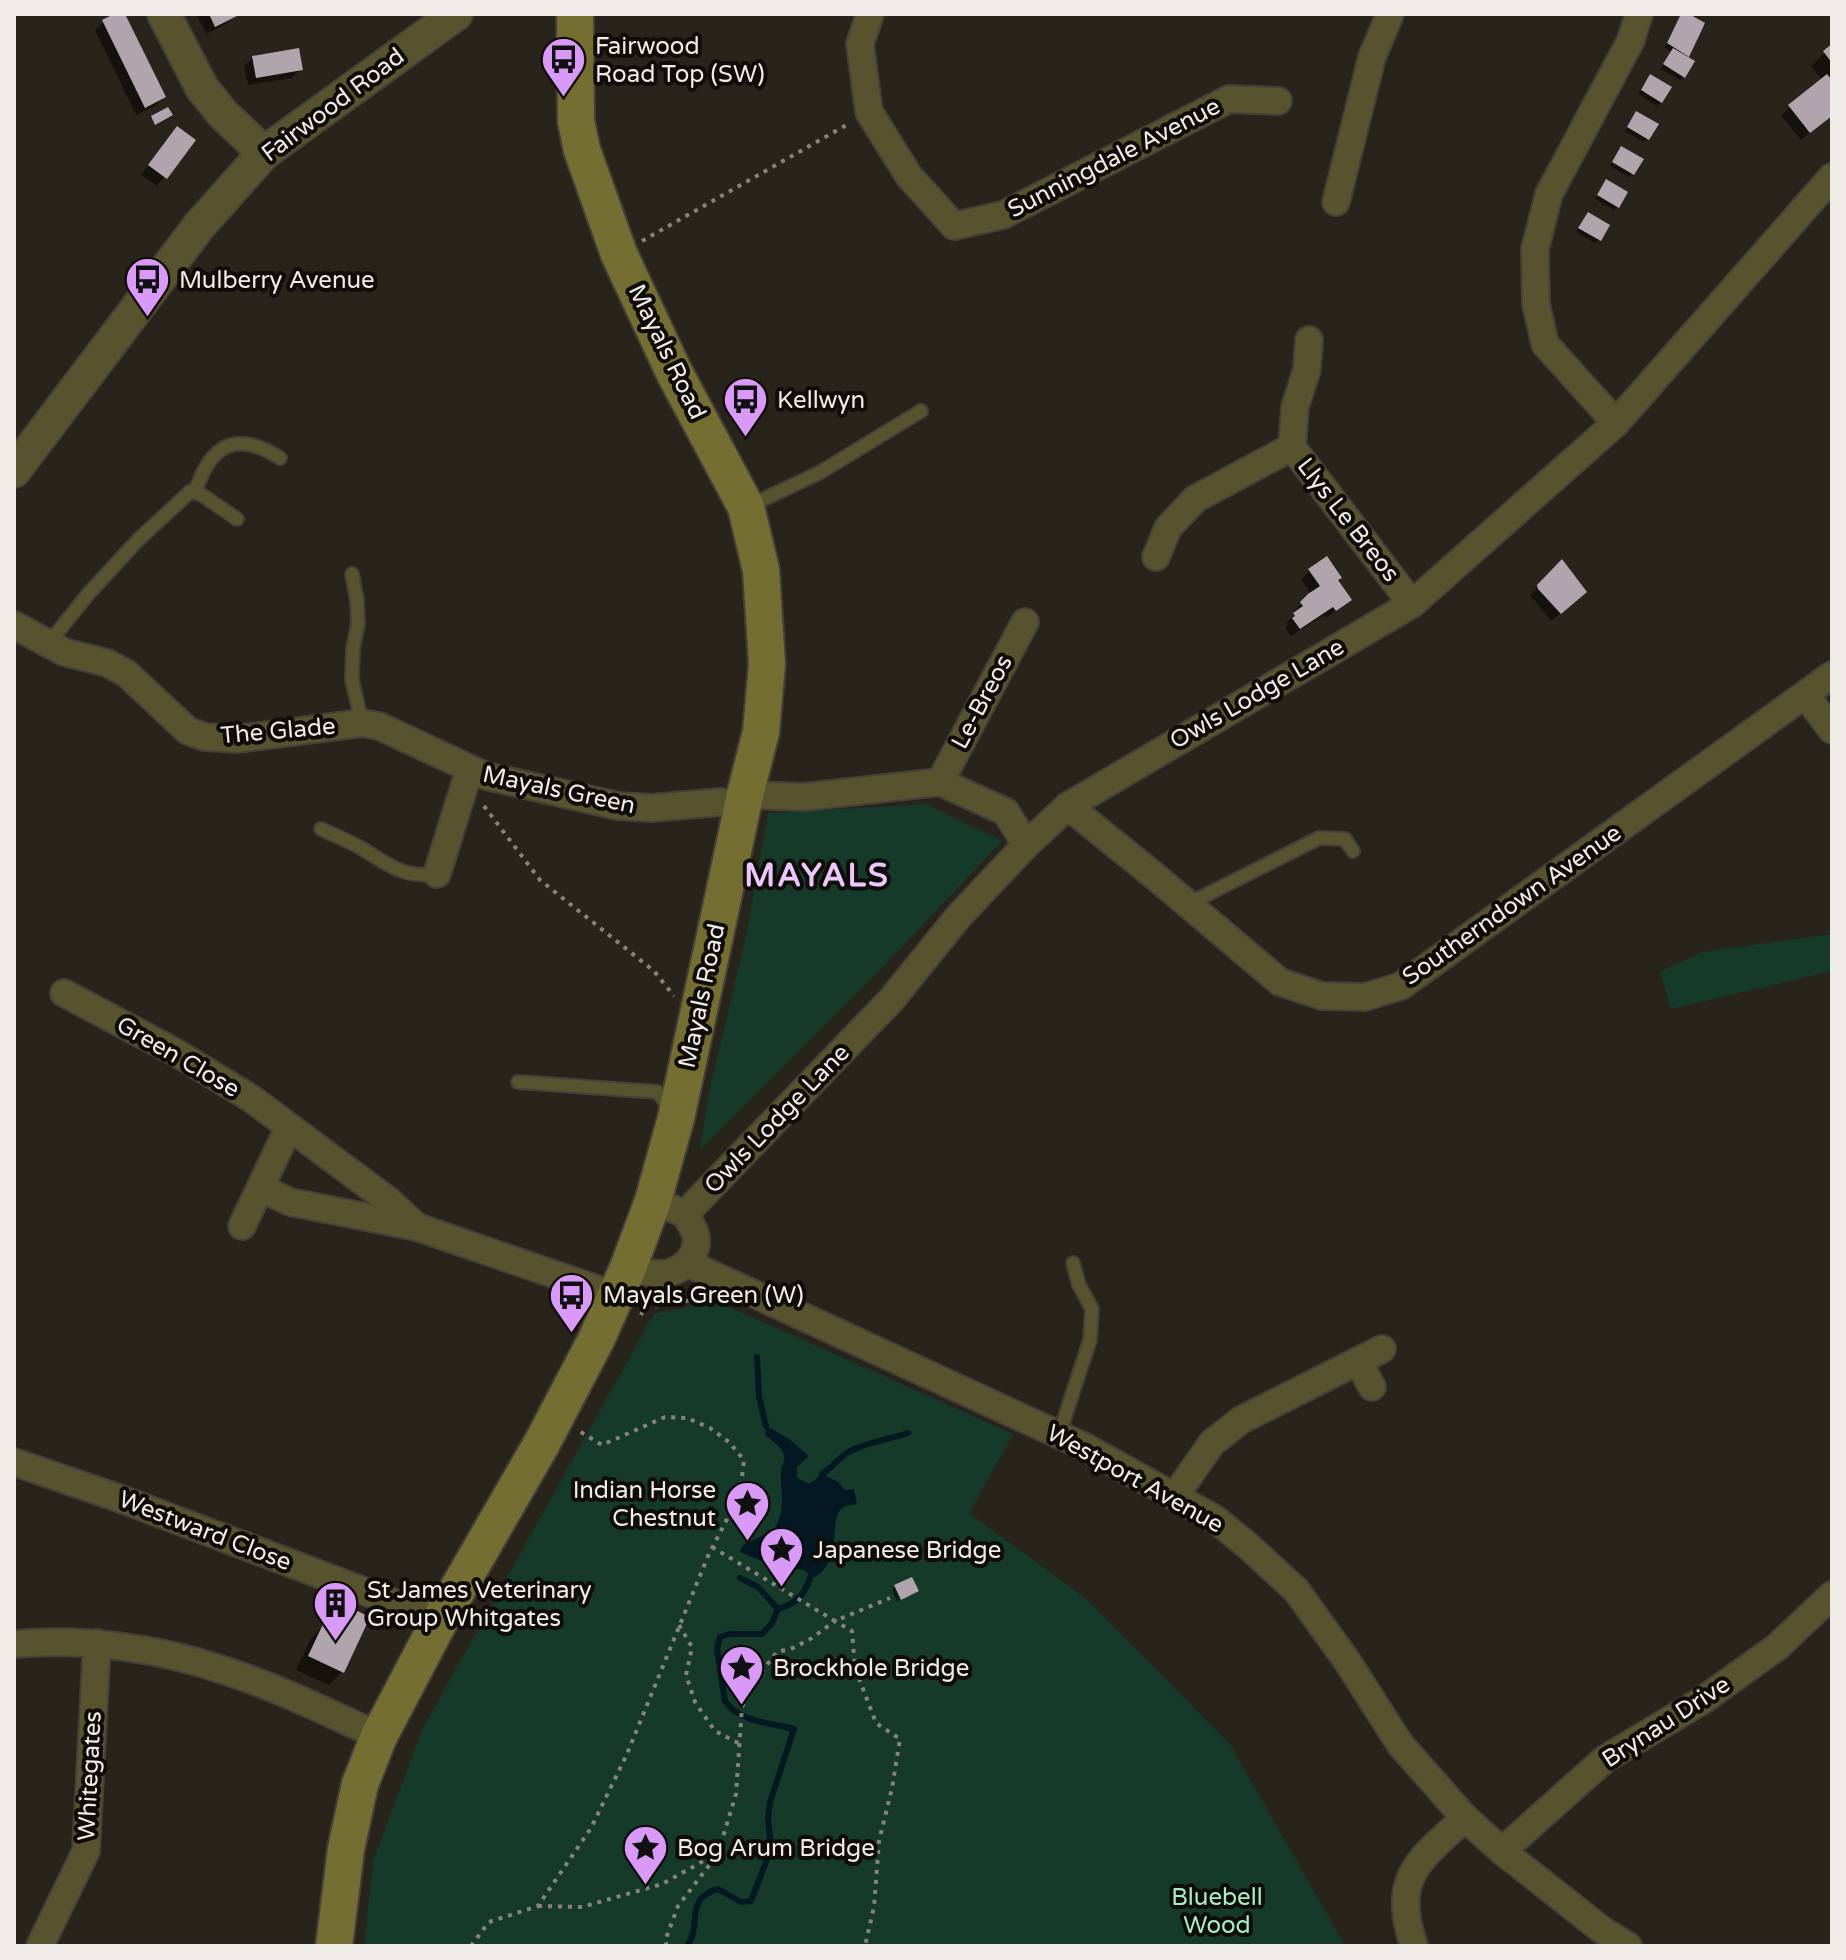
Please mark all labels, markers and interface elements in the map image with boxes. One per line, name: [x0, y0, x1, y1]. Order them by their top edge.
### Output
place label: Fairwood Road Top (SW): [595, 32, 765, 89]
bus stop icon: Fairwood Road Top (SW): [540, 36, 588, 99]
street label: Fairwood Road: [256, 42, 410, 168]
street label: Sunningdale Avenue: [1003, 92, 1225, 224]
bus stop icon: Mulberry Avenue: [124, 256, 172, 319]
place label: Mulberry Avenue: [179, 266, 375, 295]
street label: Mayals Road: [622, 280, 712, 424]
bus stop icon: Kellwyn: [722, 376, 770, 439]
place label: Kellwyn: [777, 386, 865, 415]
street label: Llys Le Breos: [1291, 452, 1405, 588]
street label: Owls Lodge Lane: [1165, 632, 1349, 756]
street label: Le-Breos: [945, 650, 1019, 754]
street label: The Glade: [219, 712, 337, 750]
street label: Mayals Green: [480, 760, 638, 820]
street label: Southerndown Avenue: [1397, 818, 1627, 992]
district label: MAYALS: [744, 857, 890, 895]
street label: Mayals Road: [673, 921, 731, 1071]
street label: Green Close: [111, 1010, 245, 1104]
street label: Owls Lodge Lane: [698, 1038, 856, 1200]
bus stop icon: Mayals Green (W): [548, 1271, 596, 1334]
place label: Mayals Green (W): [603, 1281, 804, 1310]
street label: Westport Avenue: [1042, 1418, 1228, 1540]
place label: Indian Horse Chestnut: [573, 1476, 716, 1533]
place icon: Indian Horse Chestnut: [723, 1480, 771, 1543]
street label: Westward Close: [115, 1485, 295, 1577]
place icon: Japanese Bridge: [758, 1526, 806, 1589]
place label: Japanese Bridge: [813, 1536, 1001, 1565]
place label: St James Veterinary Group Whitgates: [367, 1576, 592, 1633]
building icon: St James Veterinary Group Whitgates: [312, 1580, 360, 1643]
place icon: Brockhole Bridge: [718, 1644, 766, 1707]
place label: Brockhole Bridge: [773, 1654, 969, 1683]
street label: Brynau Drive: [1597, 1670, 1735, 1774]
street label: Whitegates: [72, 1710, 108, 1842]
place icon: Bog Arum Bridge: [622, 1824, 670, 1887]
place label: Bog Arum Bridge: [677, 1834, 875, 1863]
park label: Bluebell Wood: [1171, 1883, 1263, 1940]

